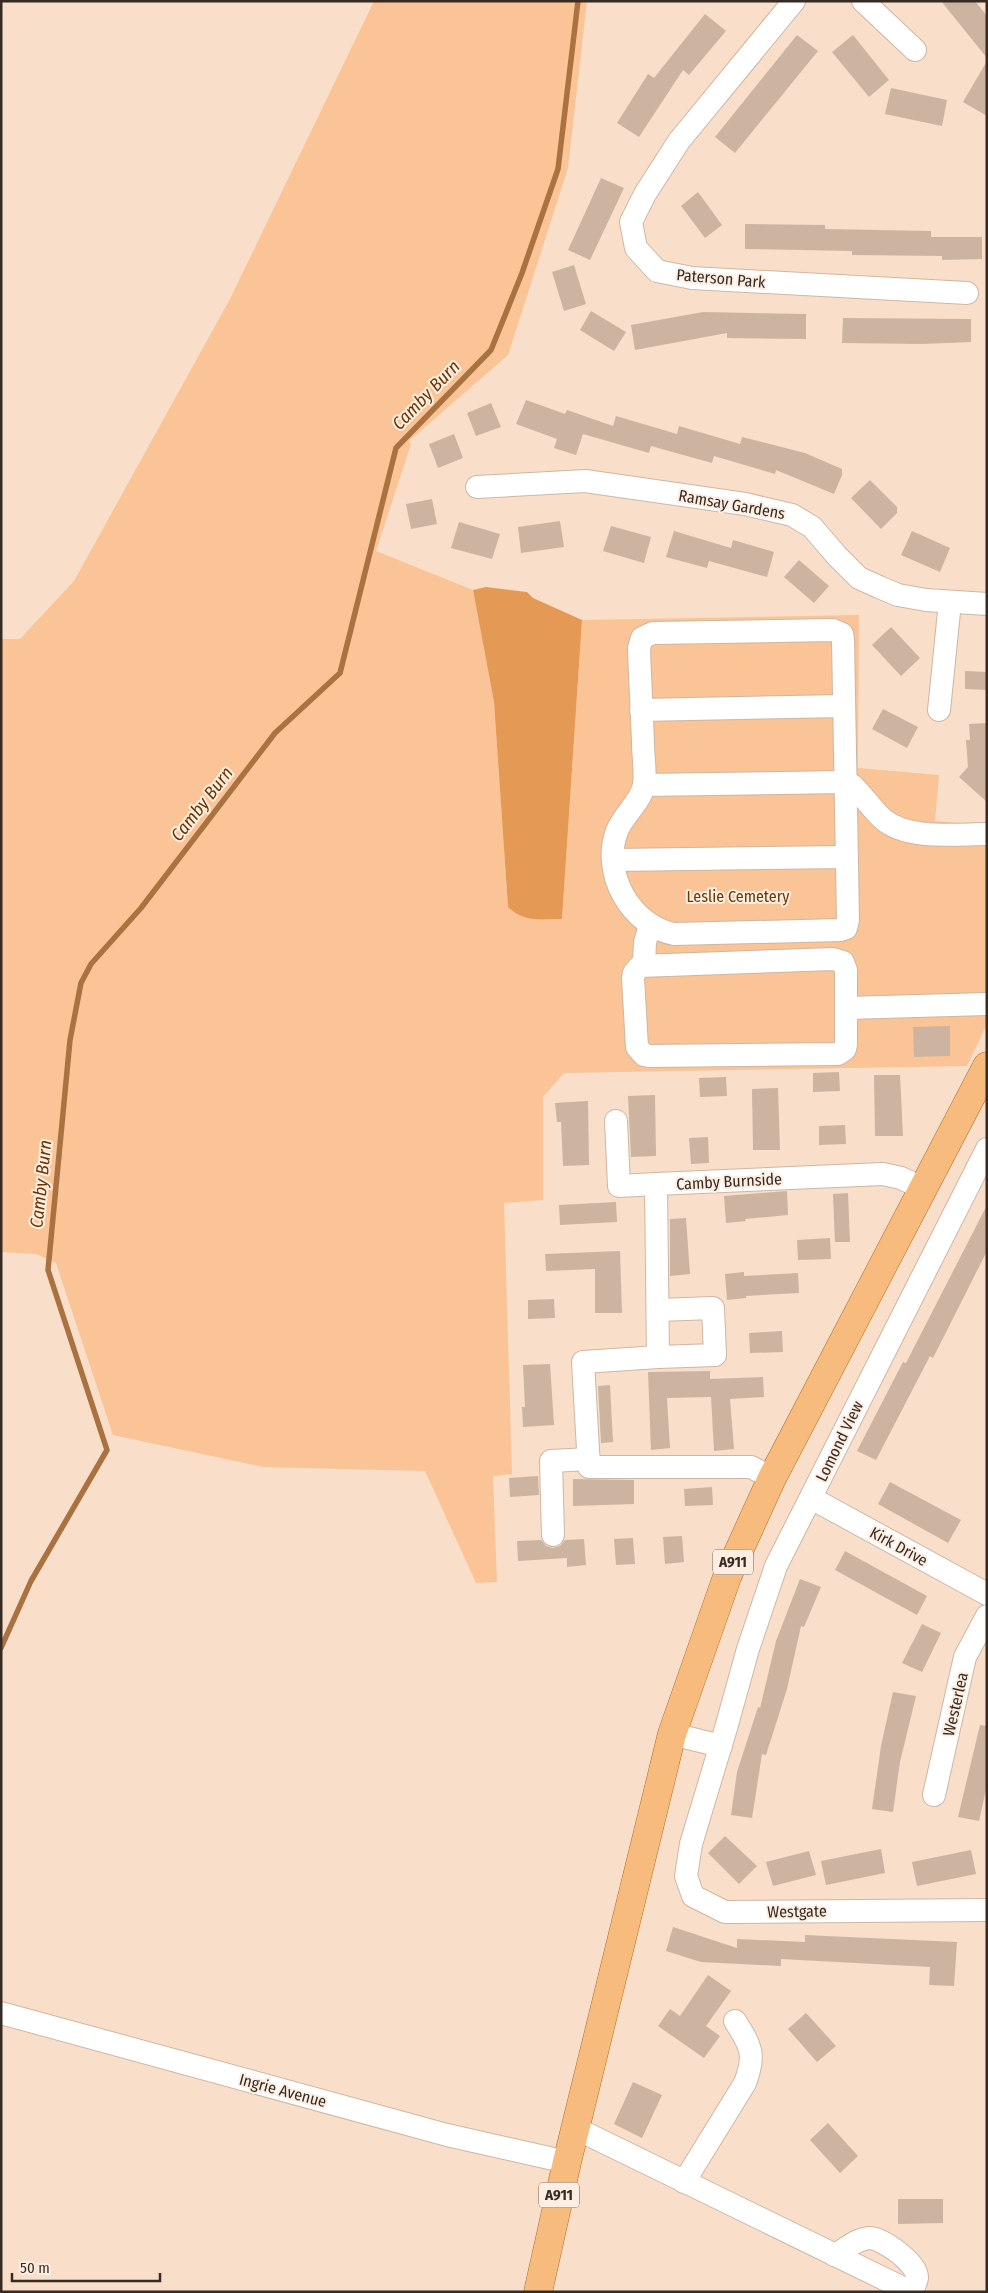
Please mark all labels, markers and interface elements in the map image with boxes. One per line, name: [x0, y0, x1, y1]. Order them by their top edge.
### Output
street label: Paterson Park: [676, 265, 767, 292]
water label: Camby Burn: [387, 356, 465, 434]
street label: Ramsay Gardens: [677, 486, 787, 523]
water label: Camby Burn: [166, 762, 238, 846]
park label: Leslie Cemetery: [687, 887, 790, 906]
water label: Camby Burn: [25, 1139, 57, 1229]
street label: Camby Burnside: [676, 1169, 783, 1194]
street label: Lomond View: [812, 1397, 867, 1485]
street label: Kirk Drive: [867, 1523, 931, 1570]
road number: A911: [713, 1550, 753, 1574]
street label: Westerlea: [939, 1670, 972, 1738]
street label: Westgate: [767, 1901, 827, 1922]
street label: Ingrie Avenue: [237, 2070, 329, 2111]
road number: A911: [539, 2182, 579, 2208]
scale bar: [12, 2250, 160, 2282]
text: 50 m: [20, 2259, 50, 2277]

